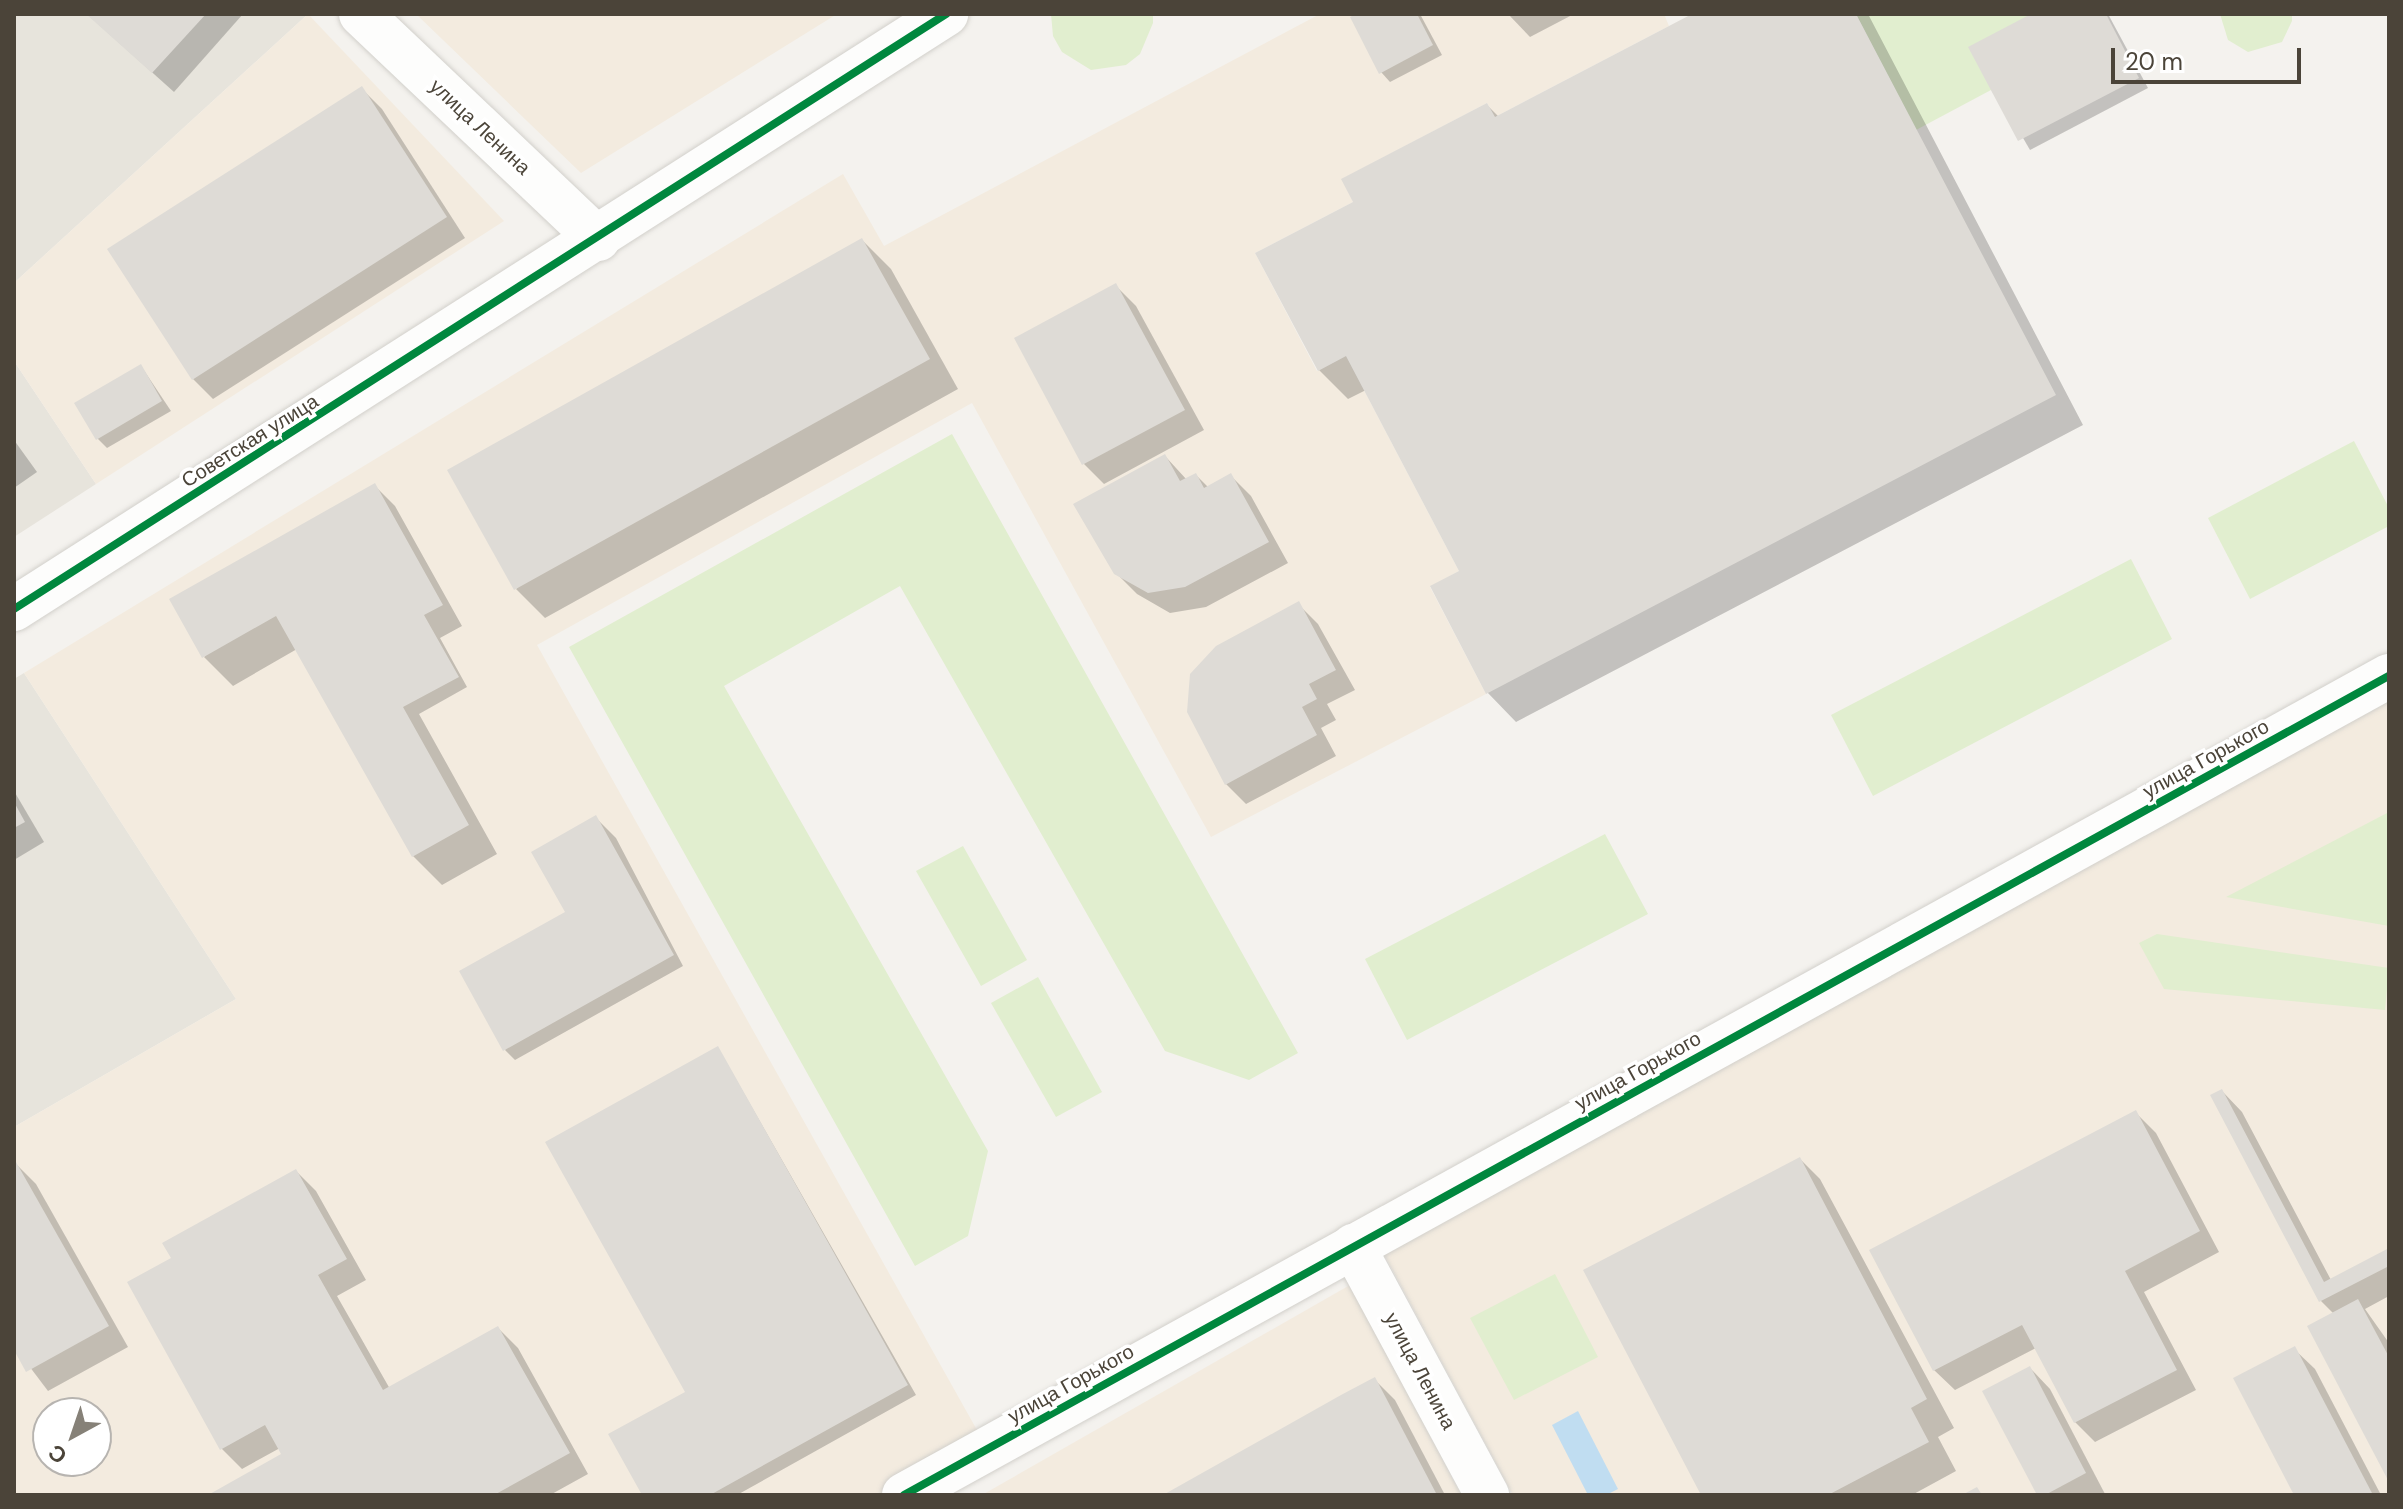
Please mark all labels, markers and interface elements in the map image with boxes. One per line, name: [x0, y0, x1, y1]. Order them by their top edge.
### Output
scale bar: [2115, 32, 2305, 82]
text: 20 m: [2125, 46, 2183, 77]
street label: улица Ленина: [425, 74, 535, 180]
street label: Советская улица: [177, 389, 323, 493]
street label: улица Горького: [2139, 714, 2273, 804]
street label: улица Горького: [1571, 1026, 1705, 1116]
street label: улица Ленина: [1379, 1308, 1461, 1434]
street label: улица Горького: [1004, 1339, 1138, 1429]
north arrow: [32, 1397, 112, 1477]
text: С: [42, 1438, 73, 1470]

